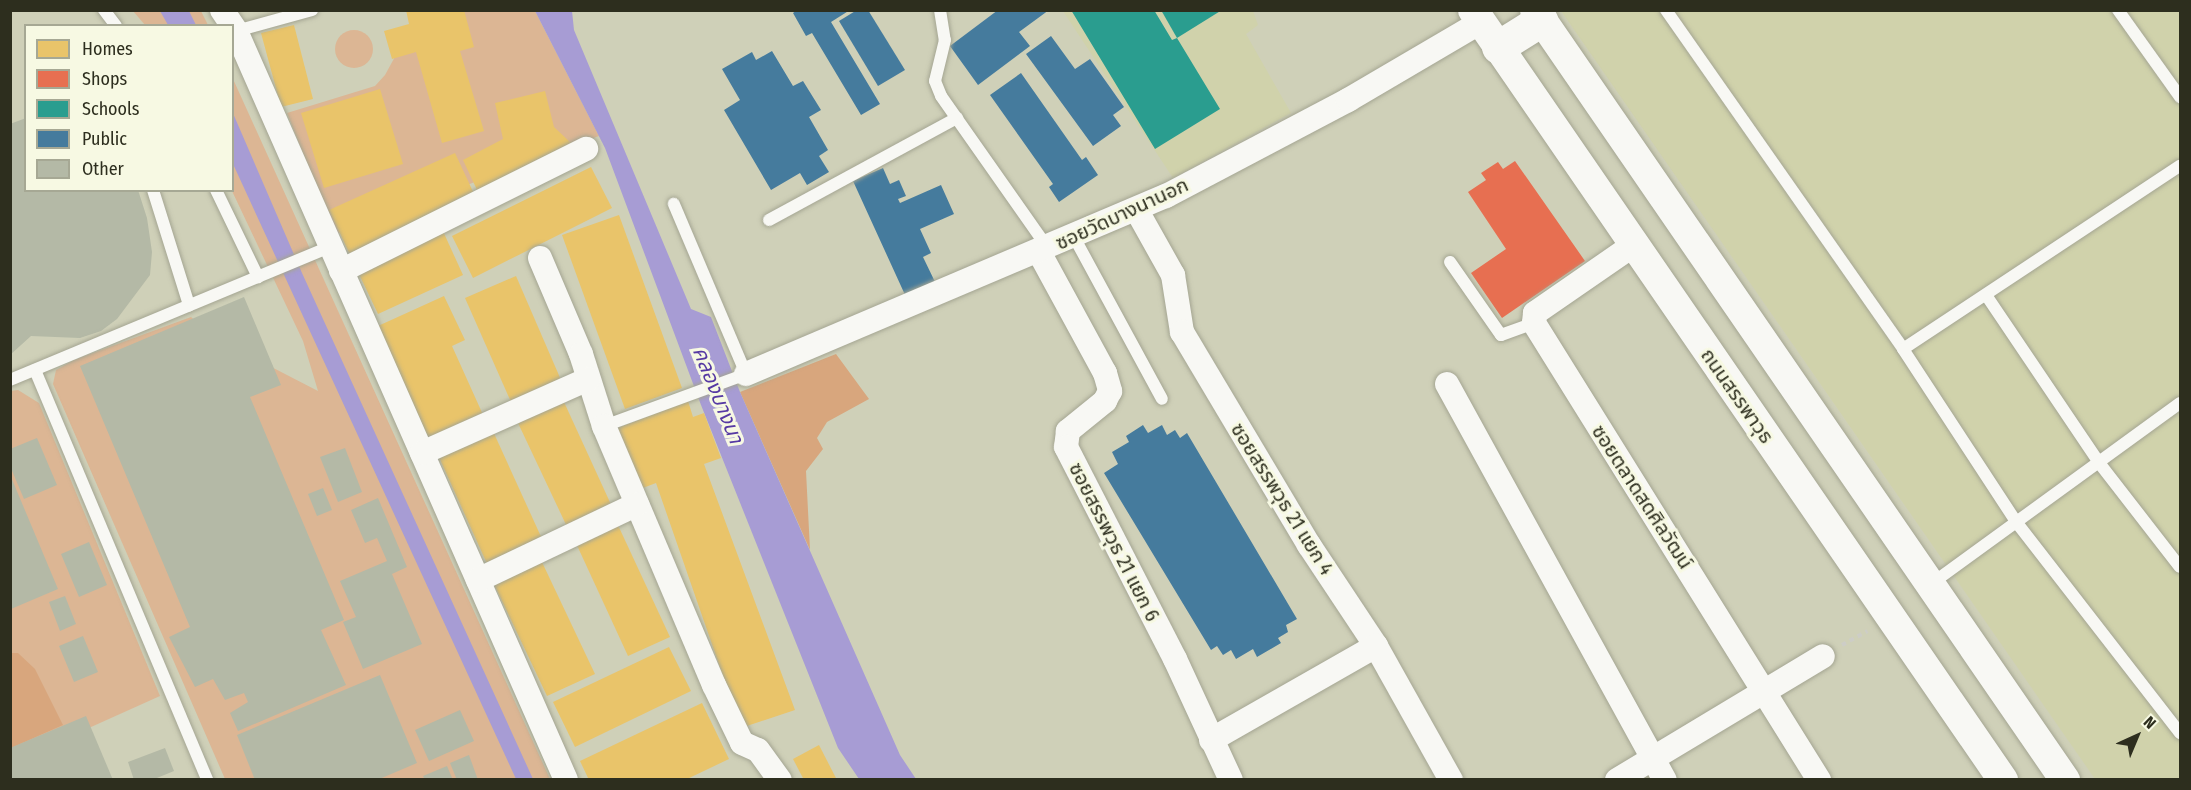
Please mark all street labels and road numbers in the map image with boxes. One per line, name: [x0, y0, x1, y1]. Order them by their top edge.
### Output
street label: ซอยวัดบางนานอก: [1052, 173, 1192, 255]
street label: ถนนสรรพาวุธ: [1696, 344, 1778, 448]
street label: ซอยสรรพวุธ 21 แยก 4: [1226, 419, 1338, 579]
street label: ซอยตลาดสดศิลวัฒน์: [1586, 420, 1698, 574]
street label: ซอยสรรพวุธ 21 แยก 6: [1064, 459, 1164, 625]

